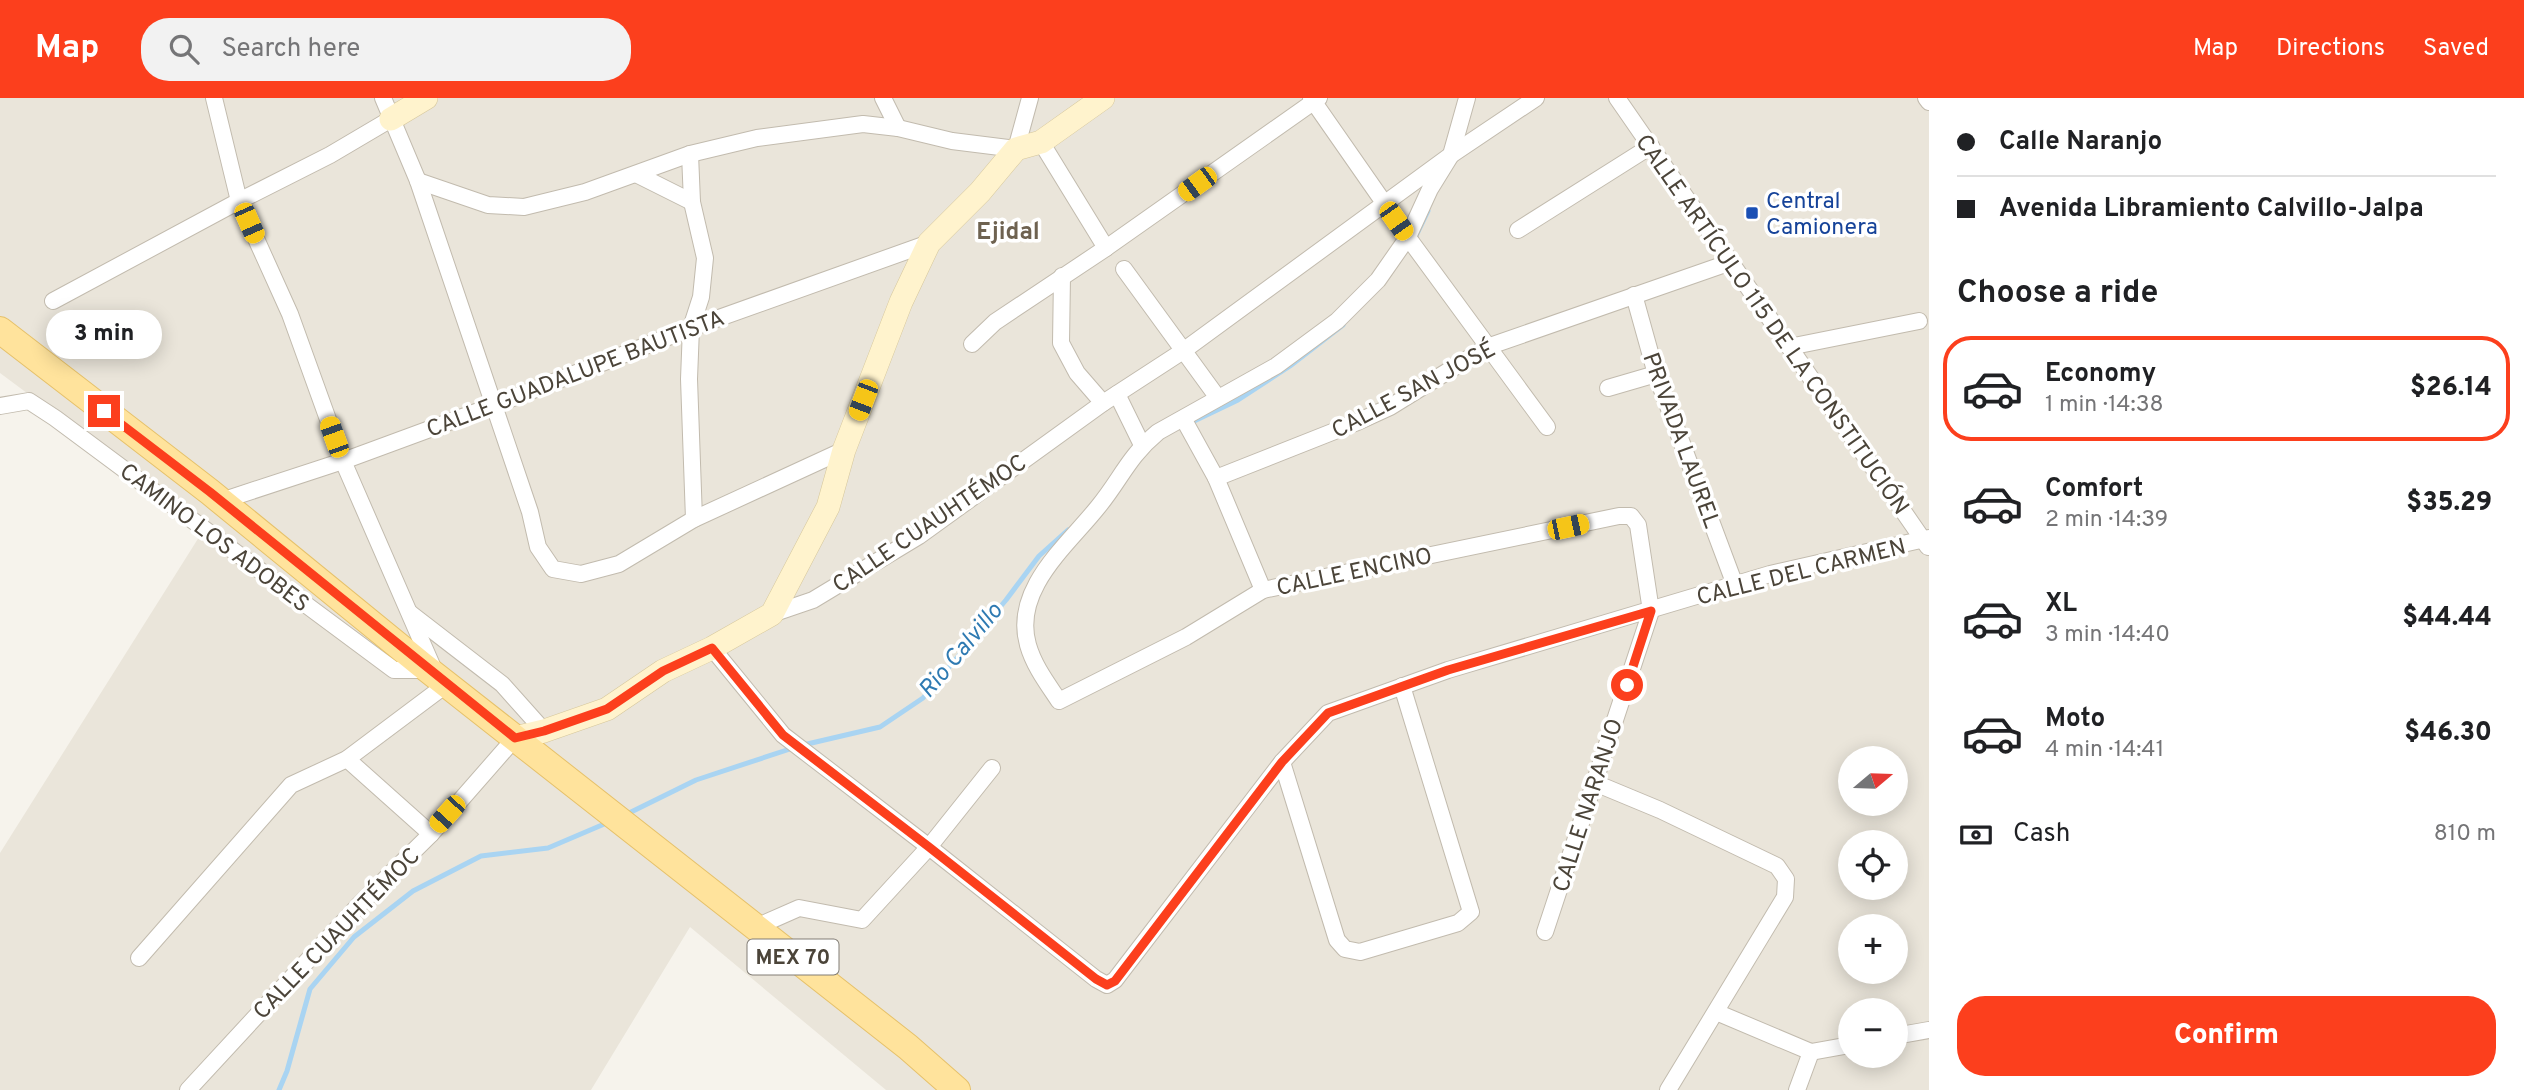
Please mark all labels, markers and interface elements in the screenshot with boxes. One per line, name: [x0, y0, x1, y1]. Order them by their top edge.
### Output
search box: [141, 18, 631, 81]
text: Map: [35, 28, 99, 70]
icon: search: [165, 30, 203, 68]
text: Search here: [221, 33, 360, 66]
text: Map: [2193, 34, 2238, 64]
text: Directions: [2276, 34, 2385, 64]
text: Saved: [2423, 34, 2489, 64]
text: Calle Naranjo: [1999, 126, 2162, 159]
street label: CALLE ARTÍCULO 115 DE LA CONSTITUCIÓN: [1628, 128, 1916, 521]
car: [1174, 163, 1221, 205]
place label: Central Camionera: [1766, 188, 1878, 243]
text: Avenida Libramiento Calvillo-Jalpa: [1999, 193, 2424, 226]
car: [1376, 198, 1417, 244]
car: [231, 200, 268, 246]
marker: Central Camionera: [1744, 205, 1760, 221]
district label: Ejidal: [976, 218, 1040, 248]
text: Choose a ride: [1957, 274, 2158, 314]
street label: CALLE GUADALUPE BAUTISTA: [423, 305, 729, 446]
callout: 3 min: [46, 310, 162, 358]
text: 3 min: [74, 320, 134, 349]
street label: CALLE SAN JOSÉ: [1327, 335, 1501, 447]
street label: PRIVADA LAUREL: [1634, 349, 1725, 533]
icon: car: [1961, 357, 2024, 420]
text: Economy: [2045, 358, 2156, 391]
text: $26.14: [2410, 372, 2492, 405]
car: [846, 377, 881, 423]
text: 1 min · 14:38: [2045, 391, 2164, 420]
route end: [88, 395, 120, 427]
car: [317, 414, 352, 460]
street label: CALLE CUAUHTÉMOC: [827, 449, 1033, 601]
street label: CAMINO LOS ADOBES: [113, 458, 314, 620]
icon: car: [1961, 472, 2024, 535]
text: Comfort: [2045, 473, 2143, 506]
text: $35.29: [2406, 487, 2492, 520]
text: 2 min · 14:39: [2045, 506, 2168, 535]
car: [1546, 512, 1591, 542]
street label: CALLE DEL CARMEN: [1694, 533, 1909, 613]
street label: CALLE ENCINO: [1274, 543, 1435, 604]
icon: car: [1961, 587, 2024, 650]
text: XL: [2045, 588, 2077, 621]
water label: Rio Calvillo: [913, 597, 1010, 705]
text: $44.44: [2402, 602, 2492, 635]
text: 3 min · 14:40: [2045, 621, 2170, 650]
route start: [1611, 669, 1643, 701]
icon: car: [1961, 702, 2024, 765]
text: Moto: [2045, 703, 2105, 736]
street label: CALLE NARANJO: [1548, 715, 1631, 896]
text: $46.30: [2404, 717, 2492, 750]
text: 4 min · 14:41: [2045, 736, 2164, 765]
north arrow: [1838, 746, 1908, 816]
map controls: [1838, 746, 1908, 1068]
car: [426, 791, 469, 837]
icon: cash: [1957, 816, 1995, 854]
text: Cash: [2013, 818, 2070, 851]
text: 810 m: [2434, 820, 2496, 849]
button: locate: [1838, 830, 1908, 900]
street label: CALLE CUAUHTÉMOC: [248, 842, 427, 1027]
button: +: [1838, 914, 1908, 984]
road number: MEX 70: [748, 940, 838, 974]
button: Confirm: [1957, 996, 2496, 1076]
button: −: [1838, 998, 1908, 1068]

